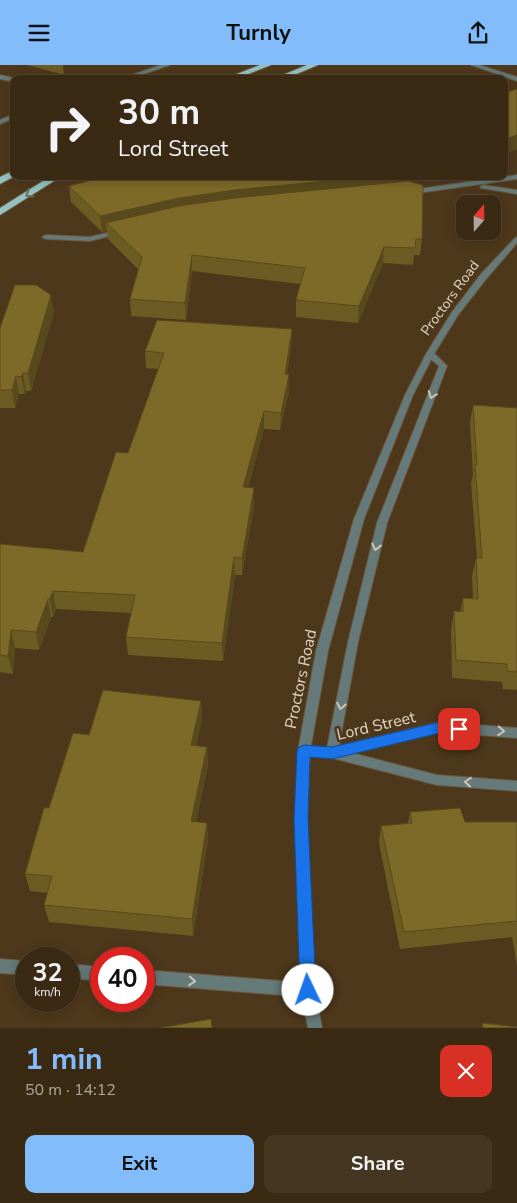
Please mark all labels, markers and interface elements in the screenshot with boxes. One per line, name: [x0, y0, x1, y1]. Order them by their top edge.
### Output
text: Turnly: [226, 18, 291, 48]
icon: menu: [25, 19, 53, 47]
icon: share: [464, 19, 492, 47]
text: 30 m: [118, 89, 200, 136]
icon: right: [35, 95, 100, 160]
text: Lord Street: [118, 134, 228, 164]
one-way arrow: [25, 188, 34, 197]
north arrow: [456, 195, 501, 240]
map controls: [456, 195, 501, 240]
street label: Proctors Road: [416, 257, 484, 339]
one-way arrow: [427, 390, 438, 399]
one-way arrow: [371, 543, 382, 552]
street label: Proctors Road: [280, 627, 322, 731]
one-way arrow: [337, 702, 347, 711]
street label: Lord Street: [334, 706, 418, 746]
pin: [438, 708, 480, 750]
icon: arrive: [445, 715, 473, 743]
one-way arrow: [497, 726, 505, 737]
one-way arrow: [464, 777, 472, 788]
speed limit sign: 40: [90, 947, 155, 1012]
text: 32: [32, 956, 63, 990]
position arrow: [281, 963, 333, 1015]
one-way arrow: [189, 975, 197, 986]
text: km/h: [34, 984, 61, 1000]
text: 1 min: [25, 1039, 103, 1080]
button: close: [440, 1045, 492, 1097]
text: 50 m · 14:12: [25, 1079, 116, 1101]
button: Exit: [25, 1135, 254, 1193]
button: Share: [264, 1135, 492, 1193]

